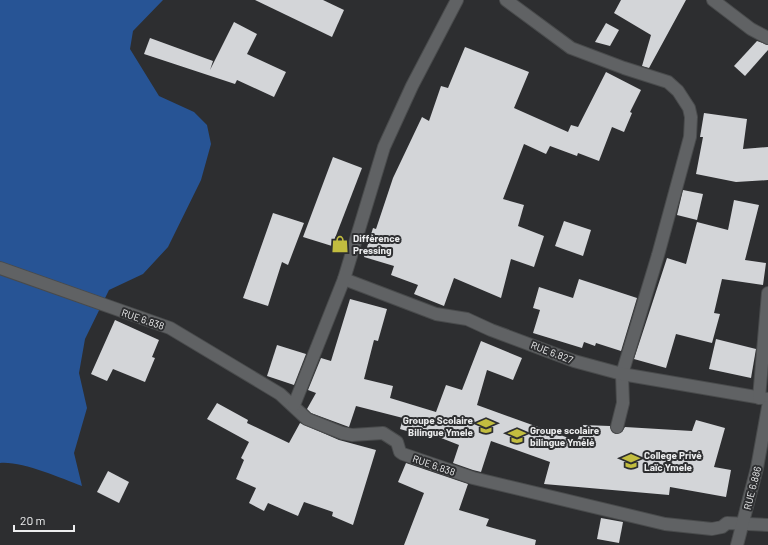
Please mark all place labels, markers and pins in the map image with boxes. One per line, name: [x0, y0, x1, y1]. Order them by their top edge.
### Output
place label: Différence Pressing: [353, 232, 401, 256]
shop icon: Différence Pressing: [330, 234, 350, 254]
place label: Groupe Scolaire Bilingue Ymele: [403, 414, 474, 438]
school or university icon: Groupe Scolaire Bilingue Ymele: [476, 416, 496, 436]
place label: Groupe scolaire bilingue Ymélé: [530, 424, 600, 448]
school or university icon: Groupe scolaire bilingue Ymélé: [507, 426, 527, 446]
place label: College Privé Laïc Ymele: [644, 449, 702, 473]
school or university icon: College Privé Laïc Ymele: [621, 451, 641, 471]

